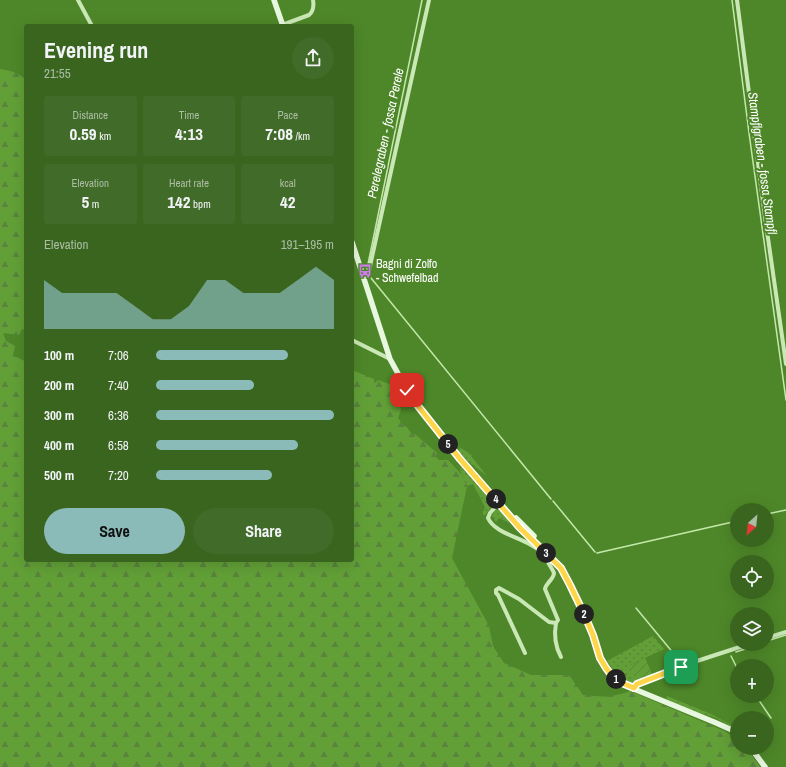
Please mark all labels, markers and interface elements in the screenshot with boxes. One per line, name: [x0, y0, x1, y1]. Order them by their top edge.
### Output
text: Evening run: [44, 35, 148, 65]
button: share: [292, 37, 334, 79]
text: 21:55: [44, 65, 71, 82]
water label: Perelegraben - fossa Perele: [363, 66, 408, 200]
water label: Stampflgraben - fossa Stampfl: [744, 91, 781, 236]
text: Distance: [73, 108, 108, 122]
text: Time: [179, 108, 199, 122]
text: Pace: [277, 108, 298, 122]
text: 0.59: [69, 122, 97, 145]
text: 4:13: [175, 122, 203, 145]
text: 7:08: [265, 122, 293, 145]
text: km: [97, 129, 111, 143]
text: /km: [293, 129, 310, 143]
text: Elevation: [72, 176, 109, 190]
text: Heart rate: [169, 176, 209, 190]
text: kcal: [280, 176, 296, 190]
text: 5: [81, 190, 89, 213]
text: 142: [167, 190, 191, 213]
text: 42: [280, 190, 295, 213]
text: m: [89, 197, 99, 211]
text: bpm: [191, 197, 211, 211]
text: Elevation: [44, 236, 88, 253]
text: 191–195 m: [281, 236, 334, 253]
place label: Bagni di Zolfo - Schwefelbad: [376, 256, 438, 286]
bus stop icon: Bagni di Zolfo - Schwefelbad: [357, 263, 373, 279]
text: 100 m: [44, 347, 74, 364]
text: 7:06: [108, 347, 129, 364]
pin: [390, 373, 424, 407]
text: 200 m: [44, 377, 74, 394]
text: 7:40: [108, 377, 129, 394]
icon: check: [396, 379, 418, 401]
text: 300 m: [44, 407, 74, 424]
text: 6:36: [108, 407, 129, 424]
pin: 5: [438, 434, 458, 454]
text: 400 m: [44, 437, 74, 454]
text: 6:58: [108, 437, 129, 454]
text: 5: [445, 437, 451, 451]
text: 500 m: [44, 467, 74, 484]
text: 7:20: [108, 467, 129, 484]
pin: 4: [486, 489, 506, 509]
text: 4: [493, 492, 499, 506]
north arrow: [730, 503, 774, 547]
map controls: [730, 503, 774, 755]
button: Save: [44, 508, 185, 554]
button: Share: [193, 508, 334, 554]
pin: 3: [536, 543, 556, 563]
text: 3: [543, 546, 549, 560]
button: locate: [730, 555, 774, 599]
pin: 2: [574, 604, 594, 624]
text: 2: [581, 607, 587, 621]
button: layers: [730, 607, 774, 651]
pin: [664, 650, 698, 684]
icon: arrive: [670, 656, 692, 678]
button: +: [730, 659, 774, 703]
pin: 1: [606, 669, 626, 689]
text: 1: [613, 672, 619, 686]
button: −: [730, 711, 774, 755]

